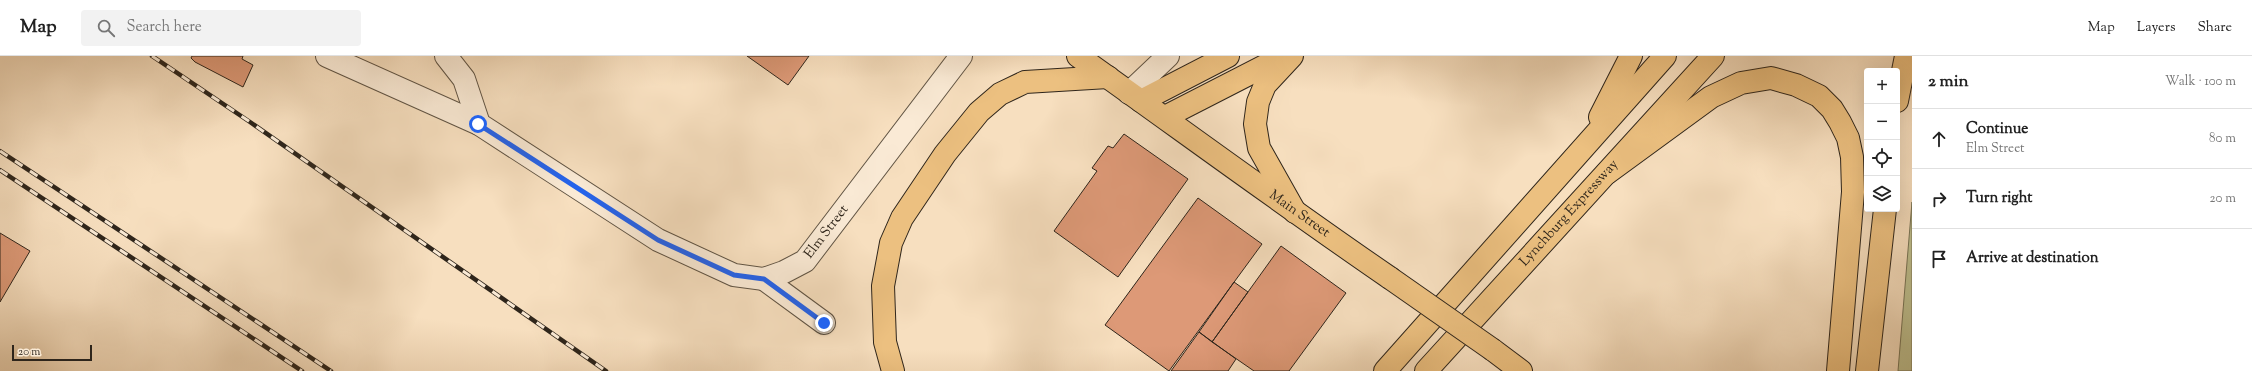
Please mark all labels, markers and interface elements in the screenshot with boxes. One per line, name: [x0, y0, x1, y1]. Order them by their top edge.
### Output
search box: [81, 10, 361, 46]
text: Map: [20, 14, 57, 41]
icon: search: [95, 17, 117, 39]
text: Search here: [127, 17, 202, 38]
text: Map: [2088, 18, 2115, 38]
text: Layers: [2137, 18, 2175, 38]
text: Share: [2197, 18, 2232, 38]
map controls: [1864, 68, 1900, 212]
button: +: [1864, 68, 1900, 104]
text: 2 min: [1928, 70, 1969, 94]
text: Walk · 100 m: [2165, 73, 2236, 91]
button: −: [1864, 104, 1900, 140]
route start: [469, 115, 487, 133]
text: Continue: [1966, 119, 2028, 140]
icon: ahead: [1928, 128, 1950, 150]
text: 80 m: [2209, 130, 2236, 148]
button: locate: [1864, 140, 1900, 176]
text: Elm Street: [1966, 140, 2025, 158]
street label: Lynchburg Expressway: [1515, 156, 1624, 272]
button: layers: [1864, 176, 1900, 212]
street label: Main Street: [1264, 186, 1334, 243]
icon: right: [1928, 188, 1950, 210]
text: Turn right: [1966, 188, 2032, 209]
text: 20 m: [2210, 190, 2236, 208]
street label: Elm Street: [800, 201, 854, 263]
icon: arrive: [1928, 248, 1950, 270]
text: Arrive at destination: [1966, 248, 2099, 269]
route end: [815, 314, 833, 332]
scale bar: [12, 343, 92, 362]
text: 20 m: [18, 344, 40, 360]

